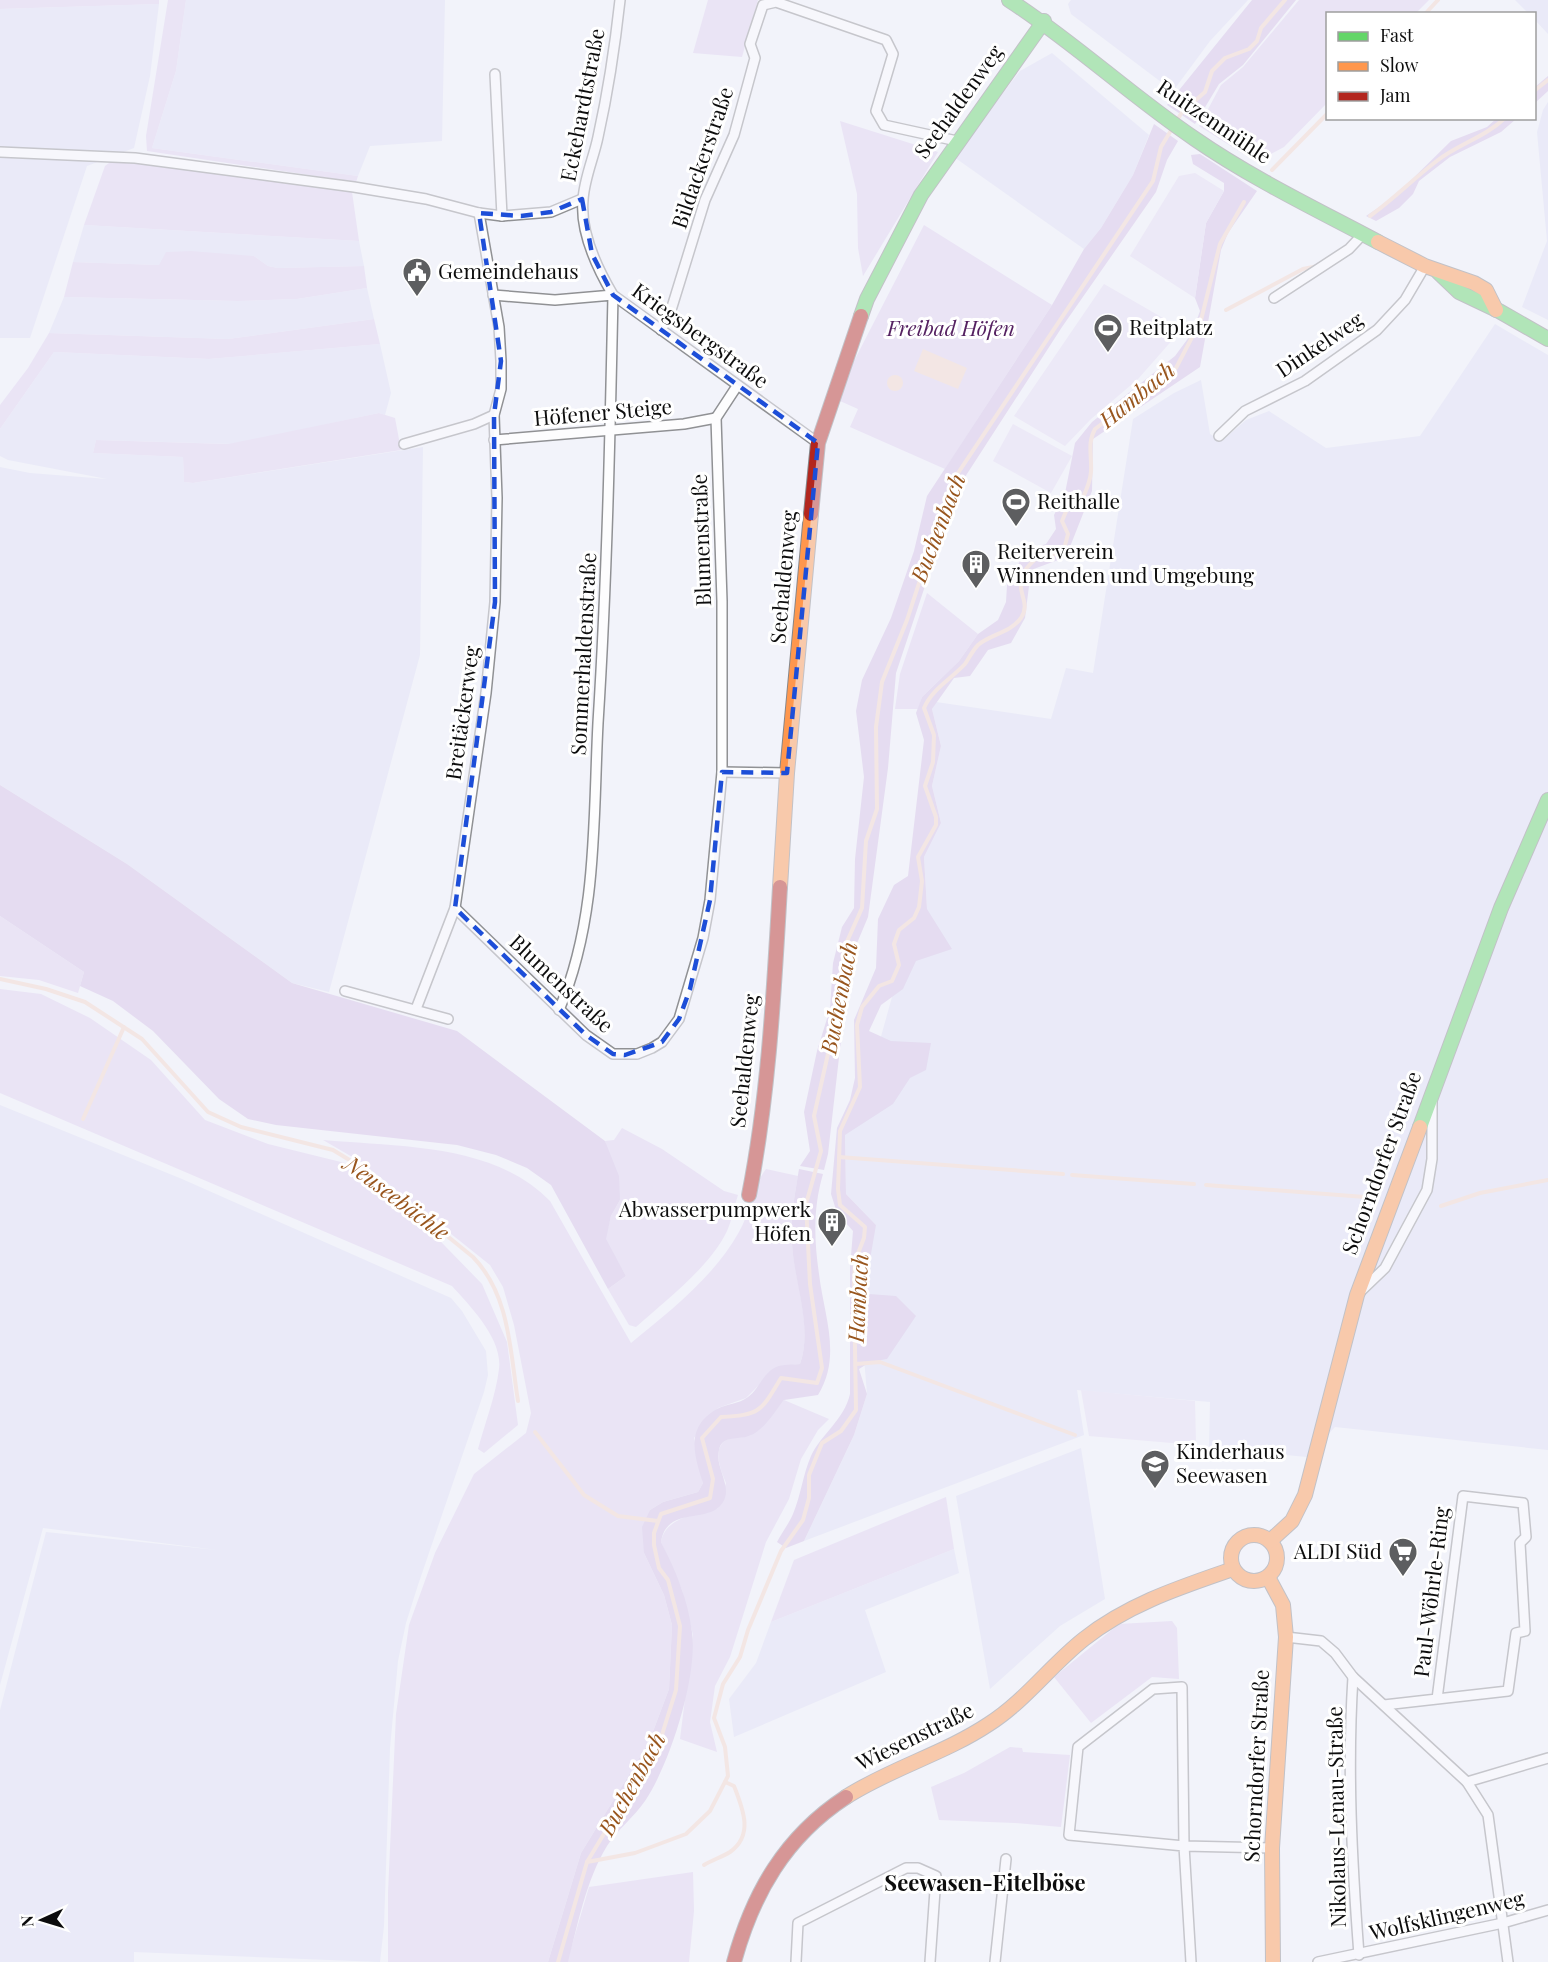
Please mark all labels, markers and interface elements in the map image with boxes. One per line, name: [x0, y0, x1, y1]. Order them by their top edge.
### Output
legend: [1326, 12, 1536, 120]
text: Fast: [1380, 23, 1414, 47]
street label: Eckehardtstraße: [552, 26, 610, 184]
street label: Seehaldenweg: [907, 38, 1008, 163]
text: Slow: [1380, 53, 1418, 77]
street label: Ruitzenmühle: [1152, 72, 1278, 169]
street label: Bildackerstraße: [664, 83, 738, 232]
text: Jam: [1379, 83, 1410, 107]
public building icon: Gemeindehaus: [401, 256, 433, 298]
place label: Gemeindehaus: [438, 256, 579, 284]
street label: Kriegsbergstraße: [627, 275, 775, 393]
street label: Dinkelweg: [1270, 304, 1368, 383]
sports icon: Reitplatz: [1092, 312, 1124, 354]
place label: Reitplatz: [1129, 312, 1213, 340]
park label: Freibad Höfen: [886, 313, 1015, 341]
water label: Hambach: [1091, 354, 1180, 435]
street label: Höfener Steige: [533, 391, 673, 431]
water label: Buchenbach: [902, 469, 971, 587]
street label: Blumenstraße: [684, 473, 716, 607]
sports icon: Reithalle: [1000, 486, 1032, 528]
place label: Reithalle: [1037, 486, 1120, 514]
street label: Seehaldenweg: [762, 509, 802, 645]
place label: Reiterverein Winnenden und Umgebung: [996, 536, 1254, 588]
building icon: Reiterverein Winnenden und Umgebung: [960, 548, 992, 590]
street label: Sommerhaldenstraße: [563, 552, 601, 756]
street label: Breitäckerweg: [438, 644, 484, 782]
street label: Blumenstraße: [504, 927, 620, 1038]
water label: Buchenbach: [812, 939, 864, 1057]
street label: Seehaldenweg: [722, 993, 764, 1129]
street label: Schorndorfer Straße: [1334, 1067, 1426, 1258]
water label: Neuseebächle: [337, 1147, 457, 1247]
place label: Abwasserpumpwerk Höfen: [618, 1194, 811, 1246]
building icon: Abwasserpumpwerk Höfen: [816, 1206, 848, 1248]
water label: Hambach: [840, 1253, 874, 1344]
place label: Kinderhaus Seewasen: [1176, 1436, 1285, 1488]
school or university icon: Kinderhaus Seewasen: [1139, 1448, 1171, 1490]
street label: Paul-Wöhrle-Ring: [1406, 1505, 1454, 1679]
place label: ALDI Süd: [1293, 1536, 1382, 1564]
supermarket icon: ALDI Süd: [1387, 1536, 1419, 1578]
street label: Schorndorfer Straße: [1236, 1669, 1274, 1863]
street label: Wiesenstraße: [850, 1695, 977, 1776]
street label: Nikolaus-Lenau-Straße: [1319, 1706, 1351, 1928]
water label: Buchenbach: [590, 1726, 672, 1841]
district label: Seewasen-Eitelböse: [884, 1867, 1086, 1897]
street label: Wolfsklingenweg: [1365, 1883, 1527, 1946]
north arrow: [12, 1890, 72, 1950]
text: N: [16, 1914, 37, 1928]

